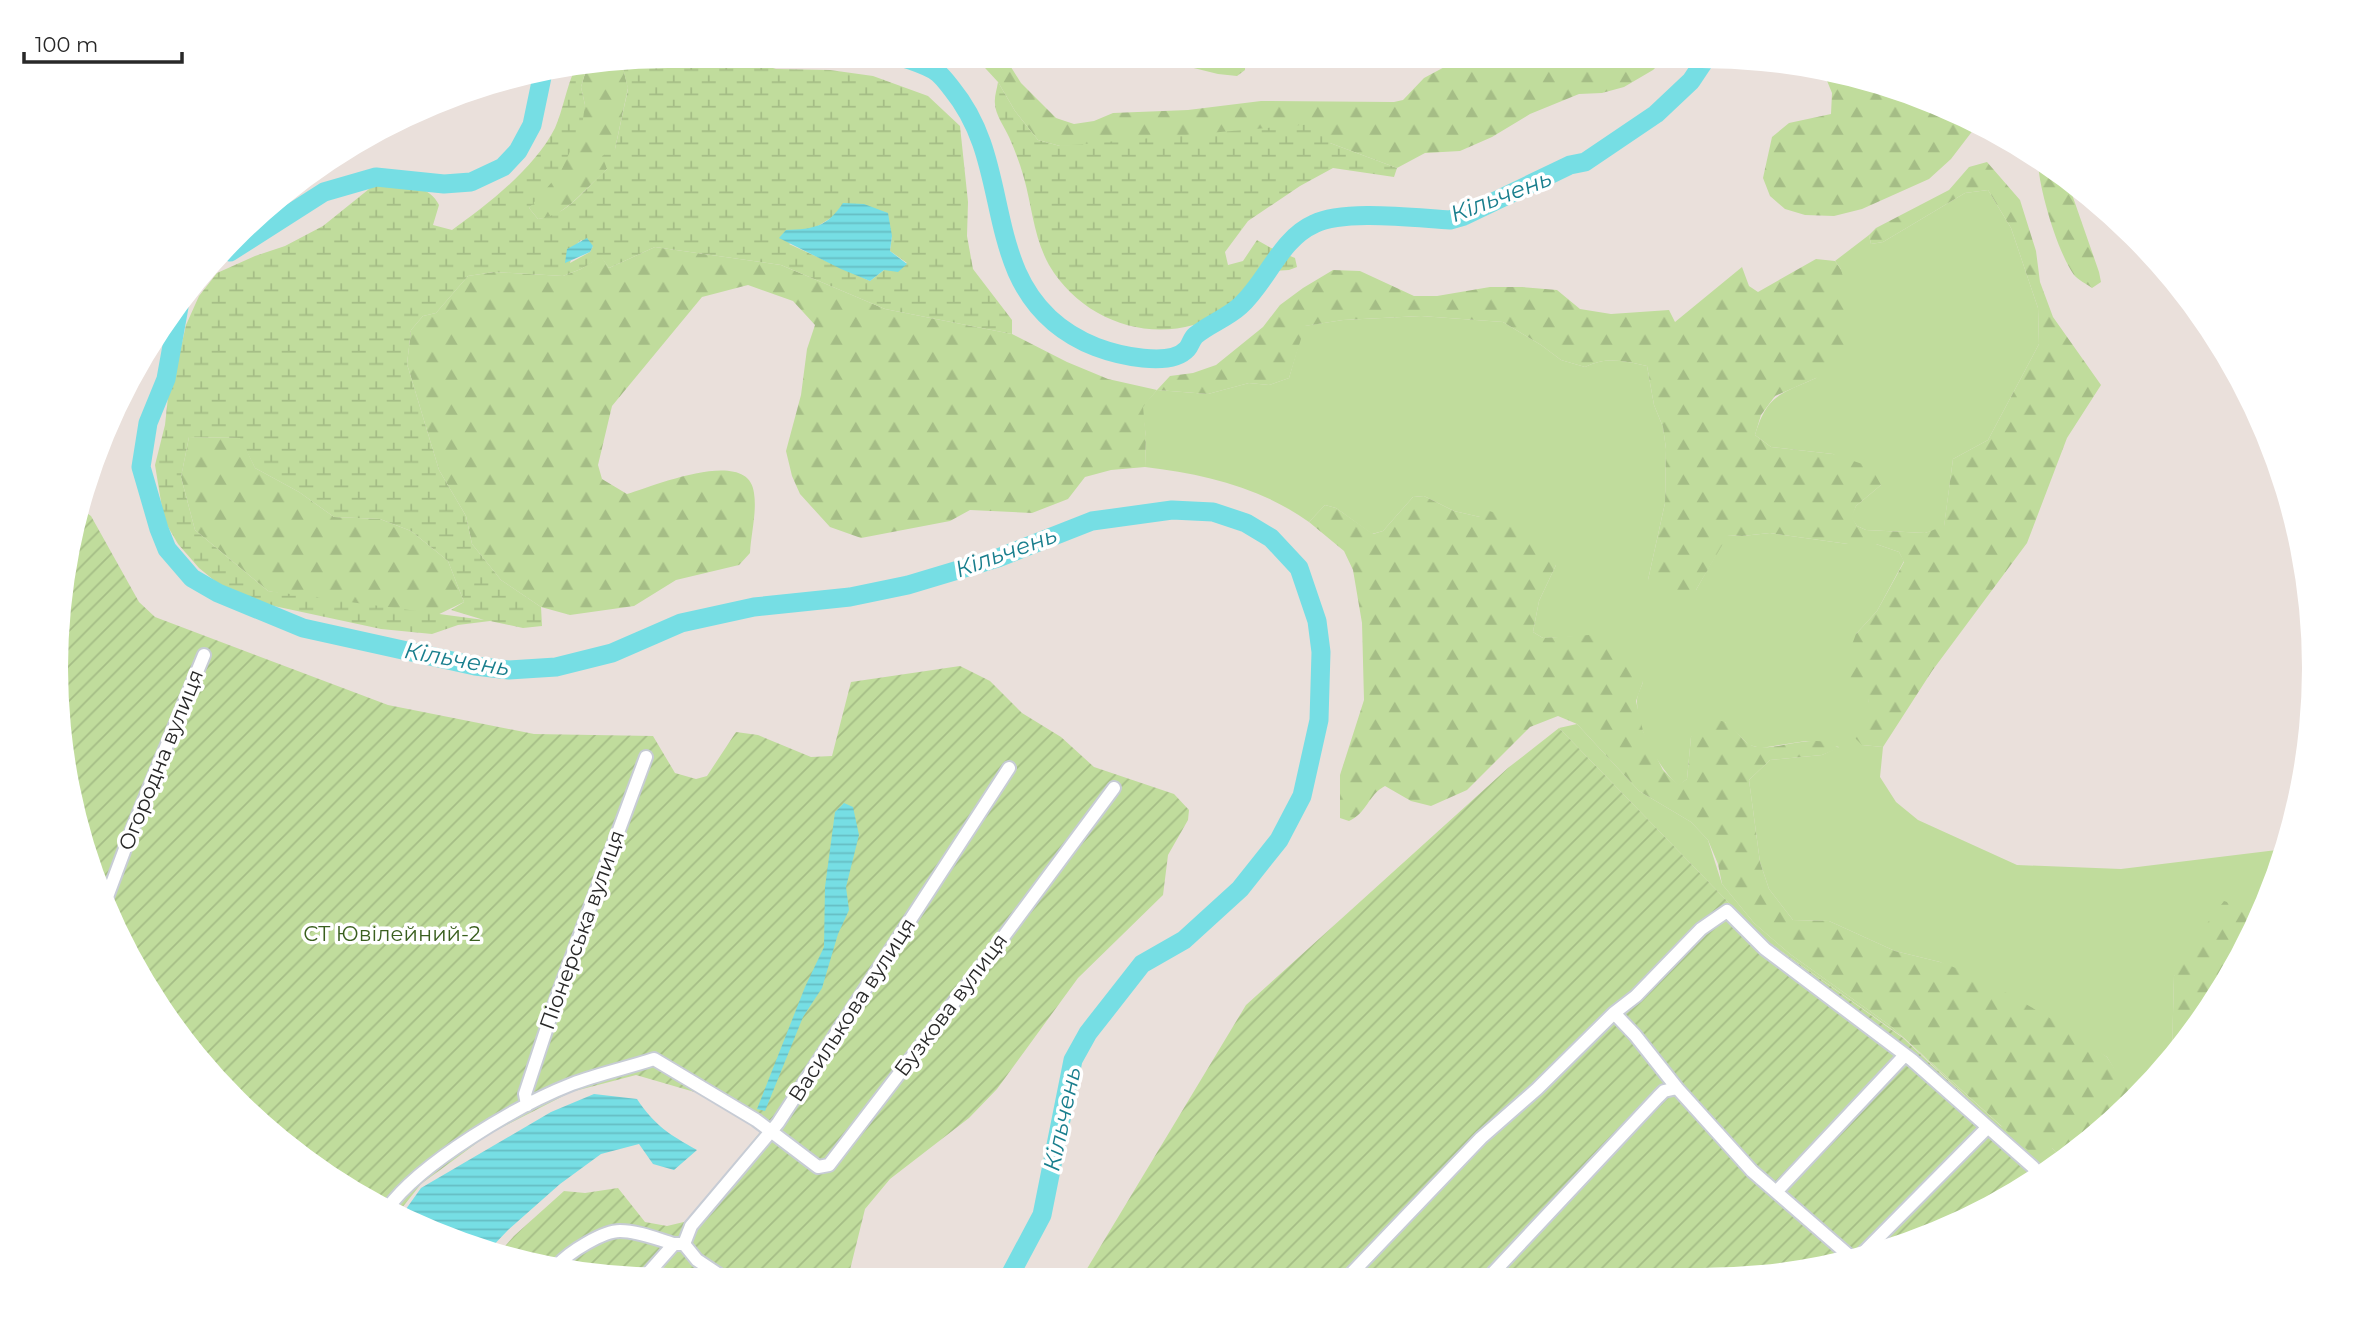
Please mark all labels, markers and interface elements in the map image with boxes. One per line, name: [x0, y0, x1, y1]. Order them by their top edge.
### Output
scale bar: [24, 21, 182, 65]
text: 100 m: [35, 32, 98, 57]
water label: Кільчень: [1446, 164, 1556, 228]
water label: Кільчень: [951, 521, 1061, 583]
water label: Кільчень: [402, 636, 512, 682]
street label: Огородна вулиця: [113, 666, 208, 854]
street label: Піонерська вулиця: [534, 827, 629, 1033]
street label: Василькова вулиця: [783, 913, 920, 1106]
park label: СT Ювілейний-2: [303, 921, 481, 946]
street label: Бузкова вулиця: [889, 928, 1012, 1081]
water label: Кільчень: [1037, 1064, 1087, 1174]

